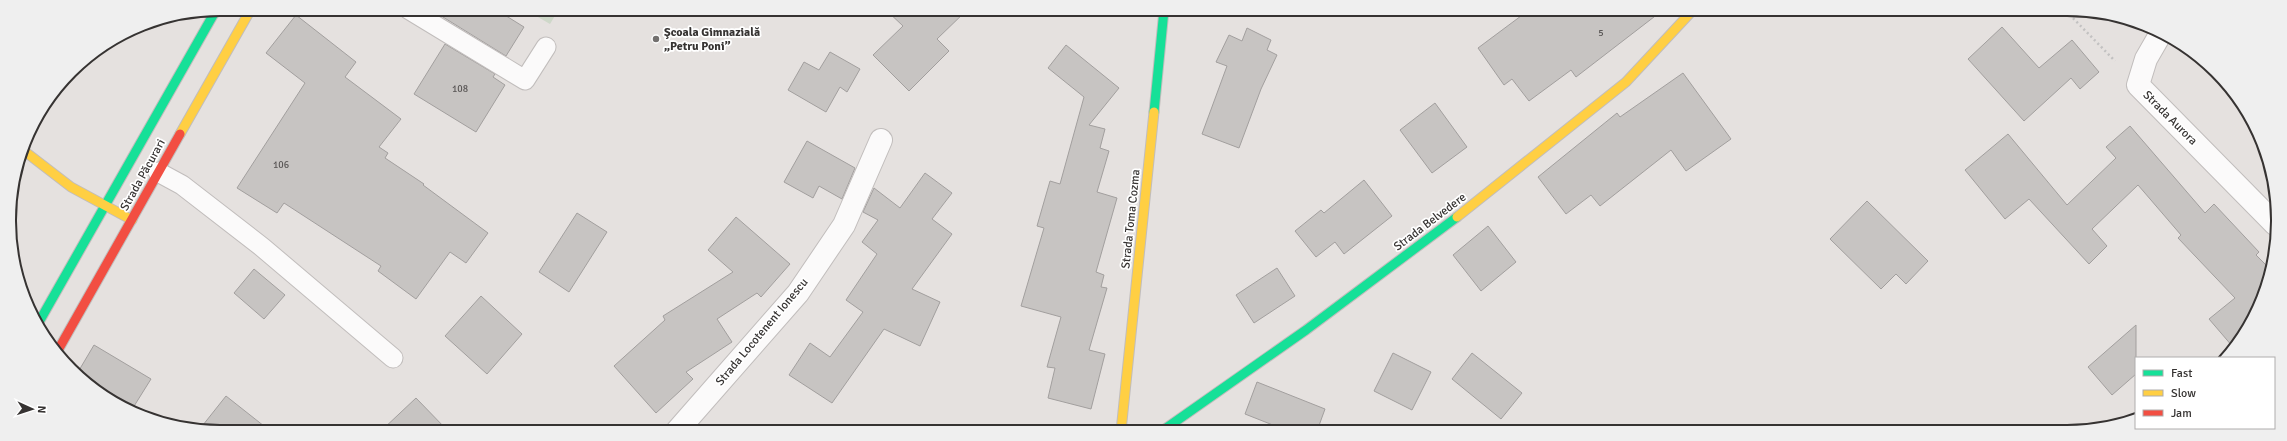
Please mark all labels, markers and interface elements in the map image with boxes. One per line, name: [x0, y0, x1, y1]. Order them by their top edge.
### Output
place label: Şcoala Gimnazială „Petru Poni”: [664, 25, 760, 54]
house number: 5: [1598, 27, 1604, 39]
marker: Şcoala Gimnazială „Petru Poni”: [651, 34, 661, 44]
house number: 108: [452, 83, 468, 95]
street label: Strada Aurora: [2140, 88, 2200, 148]
street label: Strada Păcurari: [117, 137, 169, 213]
house number: 106: [273, 159, 289, 171]
street label: Strada Toma Cozma: [1118, 169, 1144, 269]
street label: Strada Belvedere: [1391, 190, 1469, 254]
street label: Strada Locotenent Ionescu: [713, 275, 811, 389]
legend: [2135, 357, 2275, 429]
text: Fast: [2171, 366, 2192, 381]
text: Slow: [2171, 386, 2196, 401]
north arrow: [12, 389, 52, 429]
text: N: [35, 405, 48, 414]
text: Jam: [2171, 406, 2192, 421]

